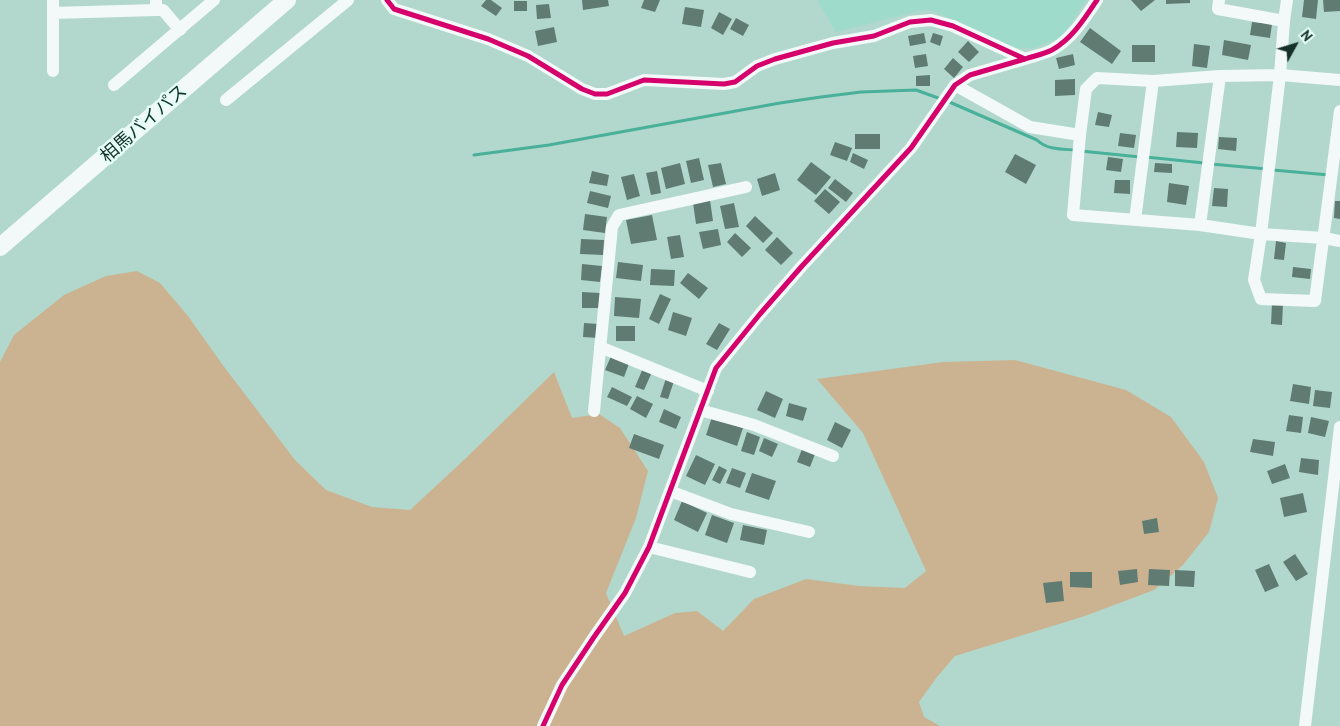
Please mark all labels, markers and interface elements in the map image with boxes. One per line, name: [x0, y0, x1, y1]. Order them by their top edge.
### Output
north arrow: [1270, 20, 1320, 70]
text: N: [1297, 26, 1317, 45]
street label: 相馬バイパス: [96, 80, 192, 168]

